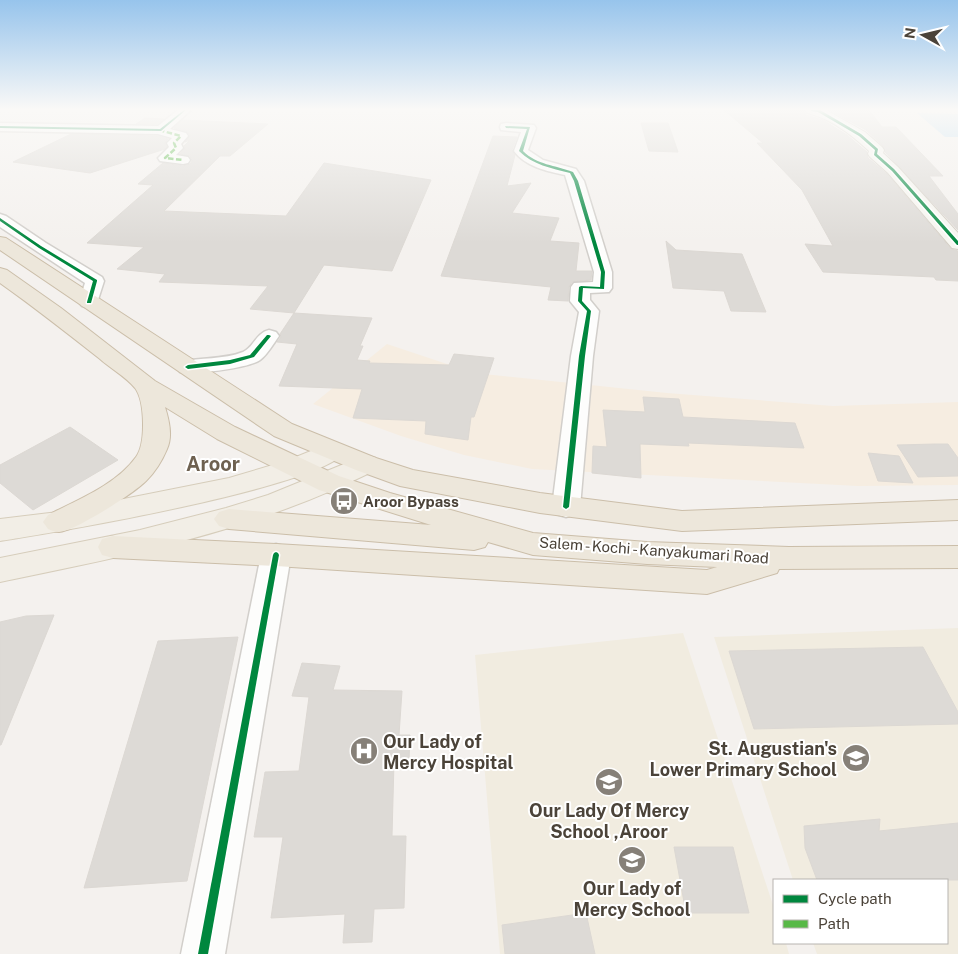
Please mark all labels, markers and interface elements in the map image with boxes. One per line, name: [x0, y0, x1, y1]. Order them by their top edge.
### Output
north arrow: [898, 10, 948, 60]
text: N: [901, 27, 919, 40]
district label: Aroor: [186, 452, 240, 476]
bus stop icon: Aroor Bypass: [329, 486, 359, 516]
place label: Aroor Bypass: [363, 493, 459, 510]
street label: Salem - Kochi - Kanyakumari Road: [539, 533, 769, 567]
place label: Our Lady of Mercy Hospital: [383, 731, 514, 773]
hospital icon: Our Lady of Mercy Hospital: [349, 736, 379, 766]
place label: St. Augustian's Lower Primary School: [649, 738, 837, 780]
school or university icon: St. Augustian's Lower Primary School: [841, 743, 871, 773]
school or university icon: Our Lady Of Mercy School ,Aroor: [594, 767, 624, 797]
place label: Our Lady Of Mercy School ,Aroor: [529, 800, 689, 842]
school or university icon: Our Lady of Mercy School: [617, 845, 647, 875]
place label: Our Lady of Mercy School: [573, 878, 691, 920]
legend: [773, 879, 948, 944]
text: Cycle path: [818, 890, 892, 907]
text: Path: [818, 915, 850, 932]

